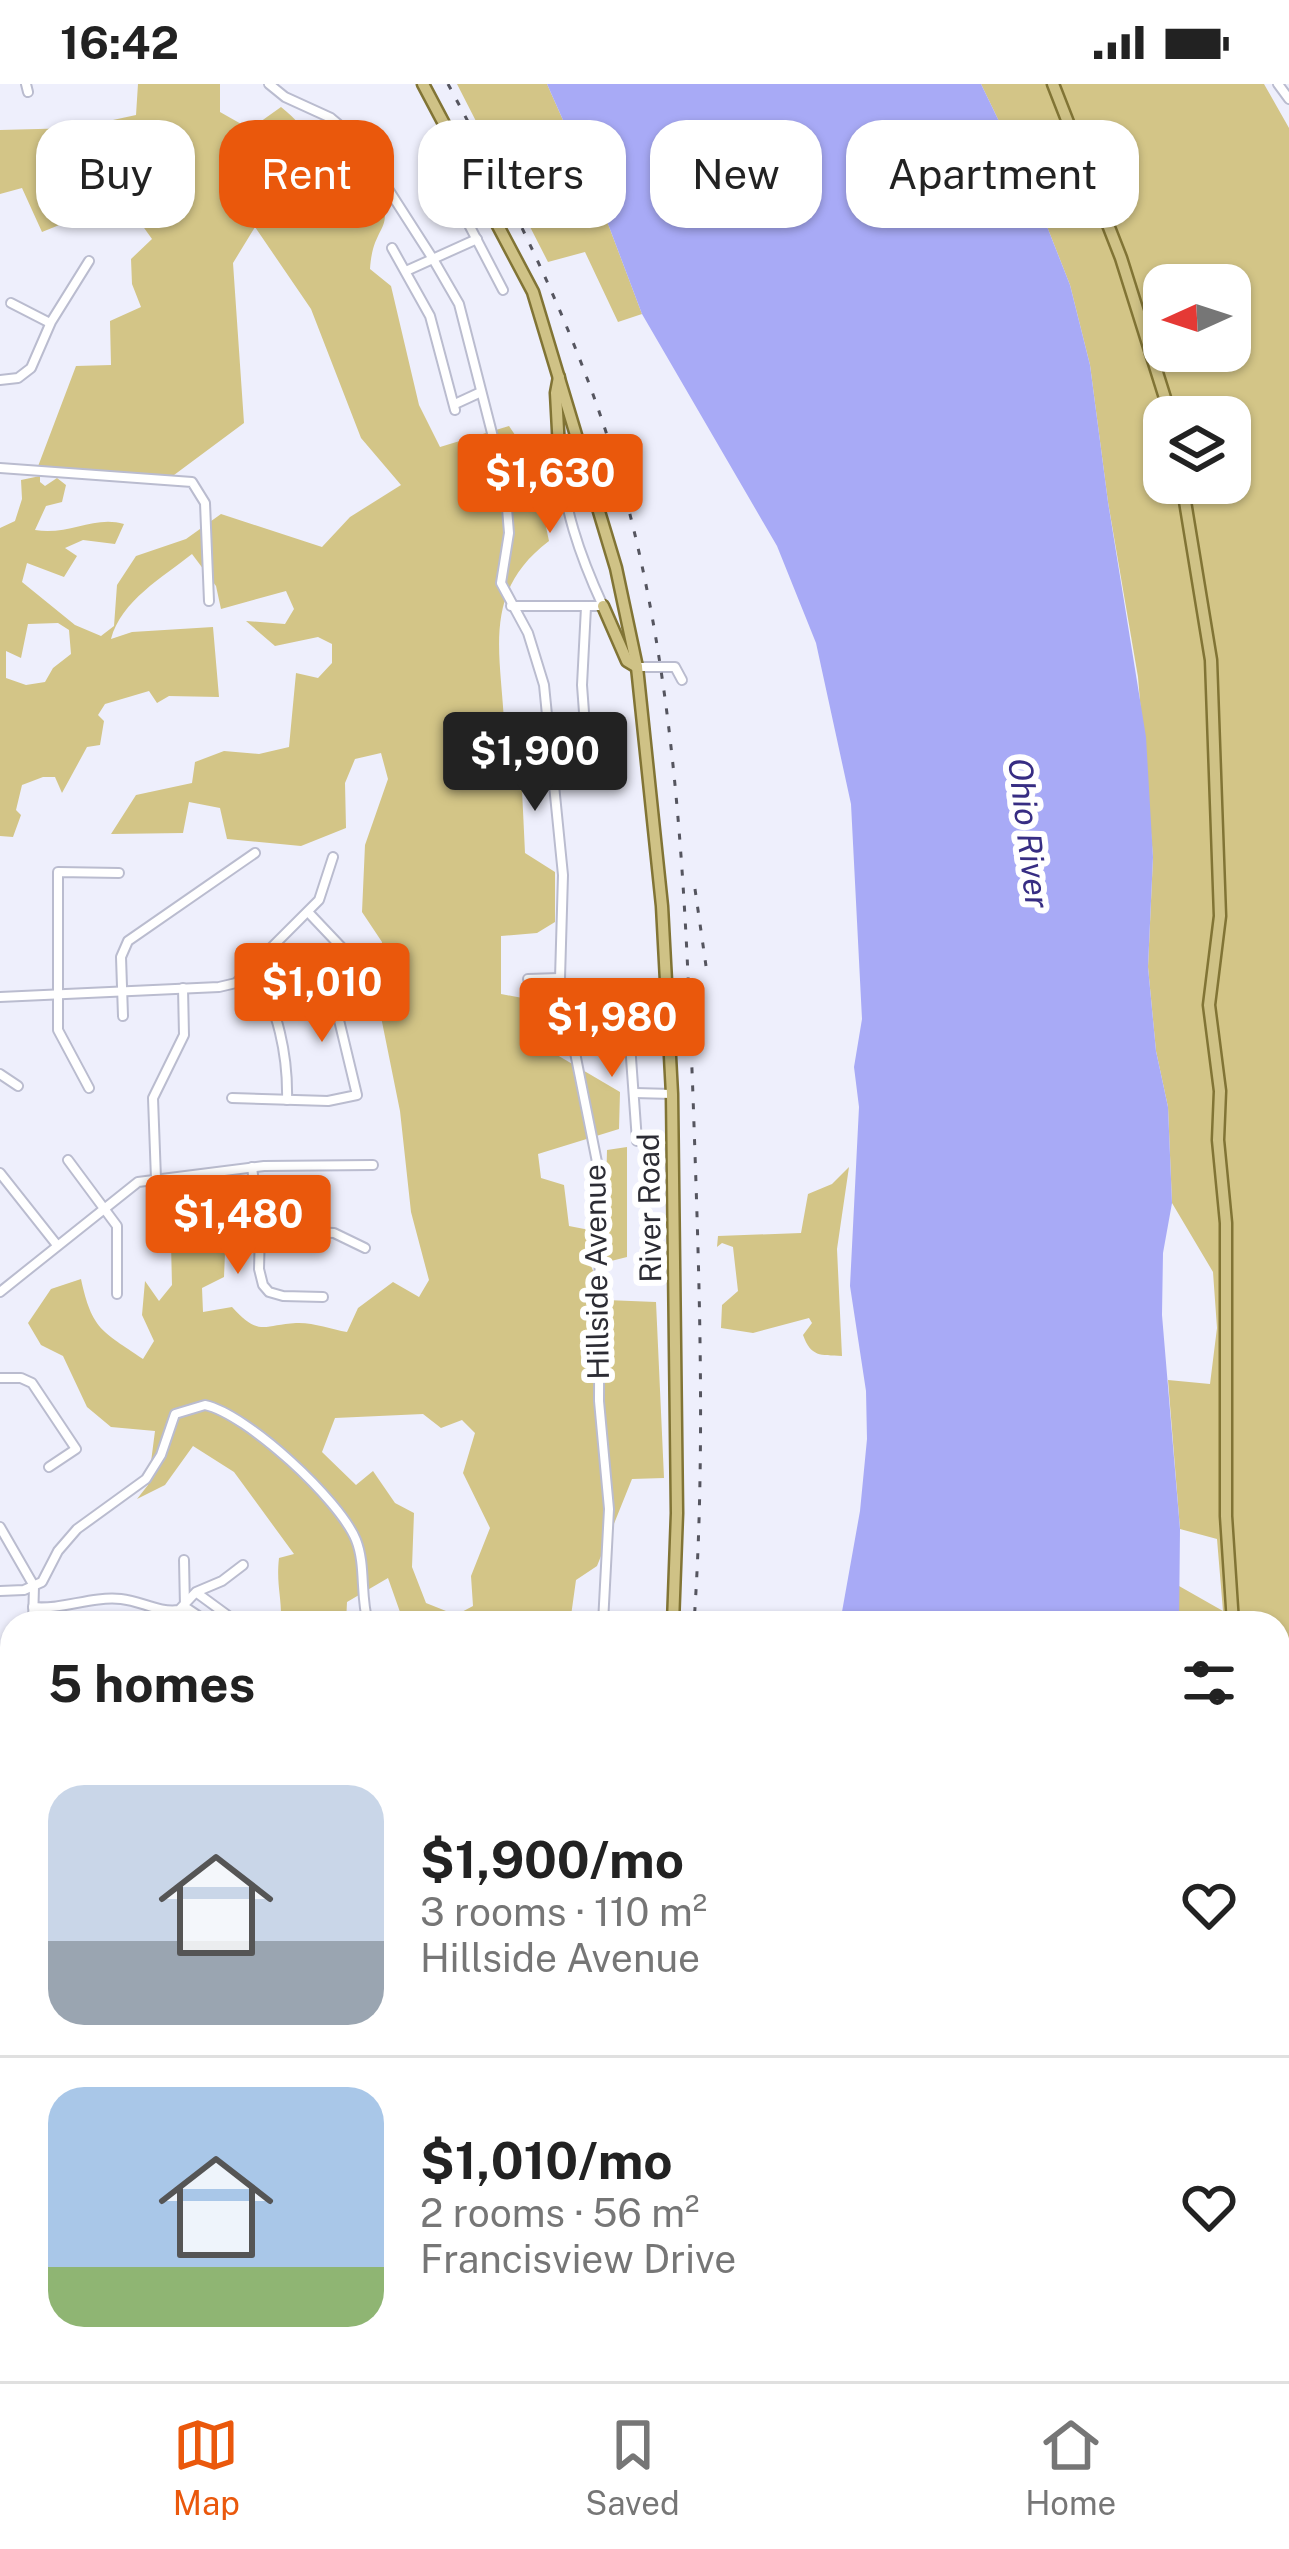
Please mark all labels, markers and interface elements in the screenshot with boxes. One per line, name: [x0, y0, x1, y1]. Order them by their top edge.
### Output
text: 16:42: [60, 16, 179, 69]
chip: Buy: [36, 120, 195, 228]
chip: Rent: [219, 120, 394, 228]
chip: Filters: [418, 120, 626, 228]
chip: New: [650, 120, 822, 228]
chip: Apartment: [846, 120, 1139, 228]
north arrow: [1143, 264, 1251, 372]
map controls: [1143, 264, 1251, 504]
button: layers: [1143, 396, 1251, 504]
pin: $1,630: [452, 434, 648, 536]
text: $1,630: [485, 450, 615, 496]
pin: $1,900: [437, 712, 633, 814]
text: $1,900: [470, 728, 600, 774]
water label: Ohio River: [1001, 756, 1057, 911]
pin: $1,010: [224, 943, 420, 1045]
text: $1,010: [262, 959, 383, 1005]
pin: $1,980: [514, 978, 710, 1080]
text: $1,980: [547, 994, 677, 1040]
street label: River Road: [630, 1133, 668, 1283]
street label: Hillside Avenue: [576, 1164, 616, 1380]
pin: $1,480: [140, 1175, 336, 1277]
text: $1,480: [173, 1191, 303, 1237]
icon: filters: [1176, 1650, 1242, 1716]
text: 5 homes: [48, 1654, 255, 1713]
text: $1,900/mo: [420, 1830, 684, 1889]
icon: home: [144, 1833, 288, 1977]
icon: heart: [1176, 1872, 1242, 1938]
text: 3 rooms · 110 m²: [420, 1889, 707, 1935]
text: Hillside Avenue: [420, 1935, 700, 1981]
text: $1,010/mo: [420, 2131, 673, 2190]
icon: home: [144, 2135, 288, 2279]
icon: heart: [1176, 2174, 1242, 2240]
text: 2 rooms · 56 m²: [420, 2190, 699, 2236]
text: Francisview Drive: [420, 2236, 736, 2282]
tab: Map: [173, 2412, 240, 2522]
tab: Saved: [585, 2412, 680, 2522]
tab: Home: [1025, 2412, 1116, 2522]

